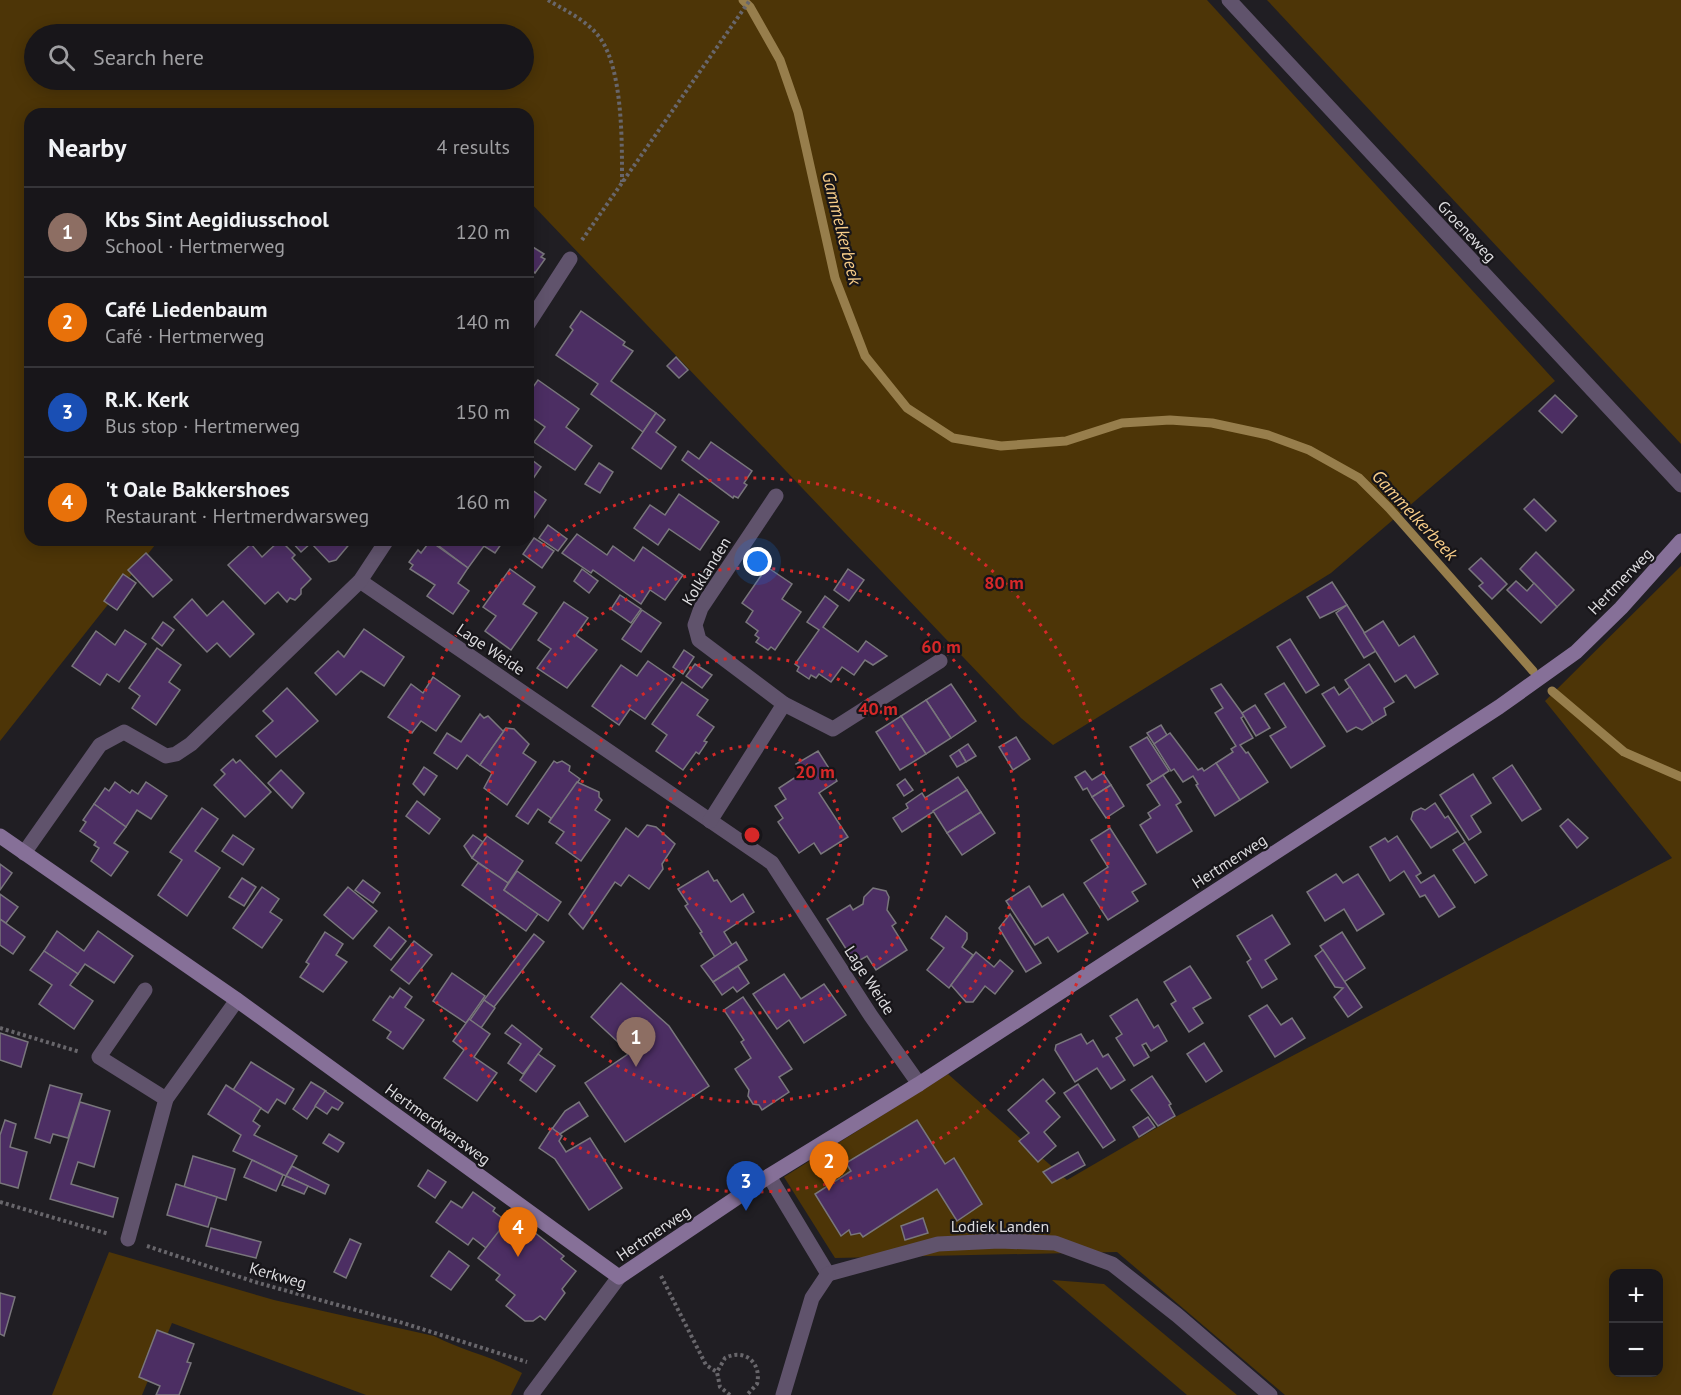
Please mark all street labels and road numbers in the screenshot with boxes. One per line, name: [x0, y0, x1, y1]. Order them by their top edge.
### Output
street label: Groeneweg: [1434, 196, 1500, 266]
street label: Kolklanden: [677, 533, 735, 609]
street label: Hertmerweg: [1583, 544, 1657, 618]
street label: Lage Weide: [453, 619, 529, 679]
street label: Hertmerweg: [1188, 829, 1270, 893]
street label: Lage Weide: [840, 942, 900, 1018]
street label: Hertmerdwarsweg: [381, 1079, 495, 1169]
street label: Hertmerweg: [612, 1201, 694, 1265]
street label: Lodiek Landen: [951, 1216, 1049, 1236]
street label: Kerkweg: [247, 1257, 309, 1293]

